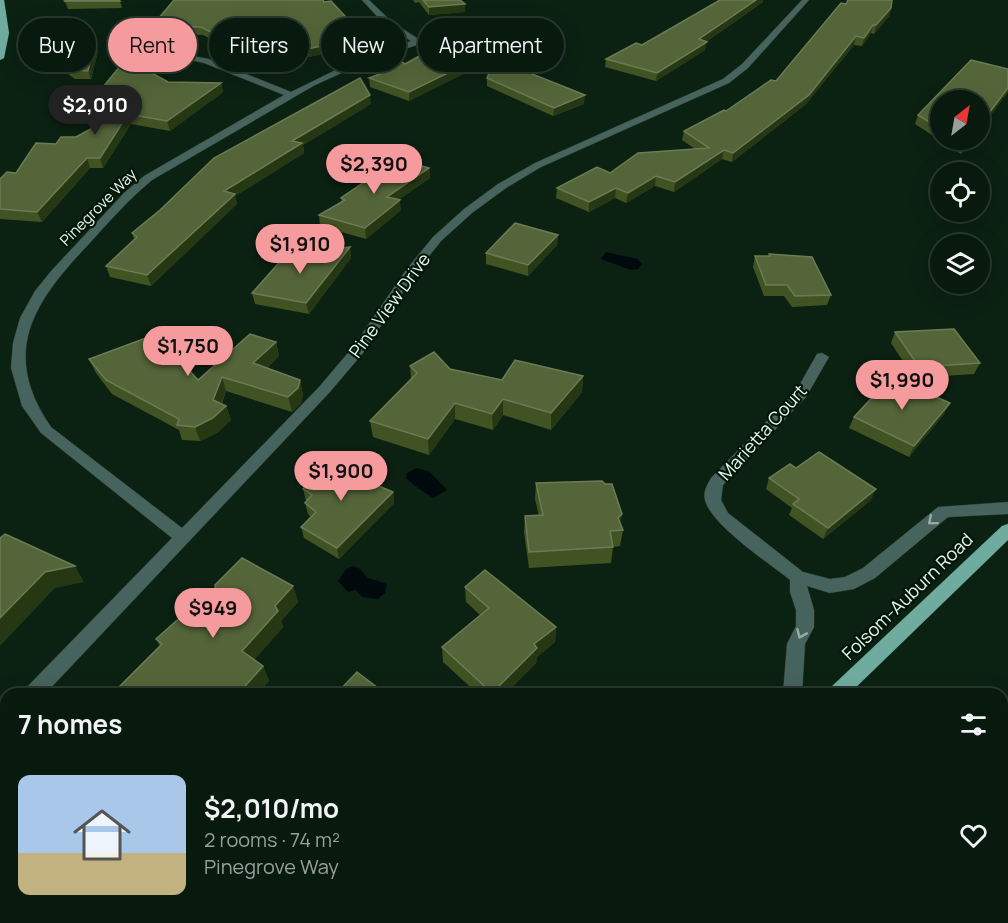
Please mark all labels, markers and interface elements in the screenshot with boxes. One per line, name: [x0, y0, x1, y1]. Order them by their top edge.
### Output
chip: Buy: [18, 18, 96, 72]
chip: Rent: [108, 18, 197, 72]
chip: Filters: [209, 18, 309, 72]
chip: New: [321, 18, 406, 72]
chip: Apartment: [418, 18, 564, 72]
pin: $2,010: [46, 85, 144, 136]
north arrow: [930, 90, 990, 150]
map controls: [930, 90, 990, 294]
text: $2,010: [62, 91, 128, 118]
pin: $2,390: [325, 144, 423, 195]
text: $2,390: [340, 150, 408, 177]
button: locate: [930, 162, 990, 222]
street label: Pinegrove Way: [55, 164, 141, 250]
pin: $1,910: [251, 224, 349, 275]
text: $1,910: [270, 230, 330, 257]
button: layers: [930, 234, 990, 294]
street label: Pine View Drive: [343, 248, 435, 362]
pin: $1,750: [139, 326, 237, 377]
text: $1,750: [157, 332, 219, 359]
pin: $1,990: [853, 360, 951, 411]
text: $1,990: [870, 366, 934, 393]
street label: Marietta Court: [713, 379, 811, 485]
pin: $1,900: [292, 451, 390, 502]
text: $1,900: [308, 457, 374, 484]
one-way arrow: [928, 513, 939, 524]
street label: Folsom-Auburn Road: [836, 527, 978, 665]
pin: $949: [177, 588, 249, 639]
text: $949: [188, 594, 238, 621]
one-way arrow: [796, 627, 808, 638]
text: 7 homes: [18, 706, 122, 742]
icon: filters: [957, 708, 990, 741]
text: $2,010/mo: [204, 790, 339, 826]
icon: home: [66, 799, 138, 871]
icon: heart: [957, 819, 990, 852]
text: 2 rooms · 74 m²: [204, 826, 340, 853]
text: Pinegrove Way: [204, 853, 339, 880]

